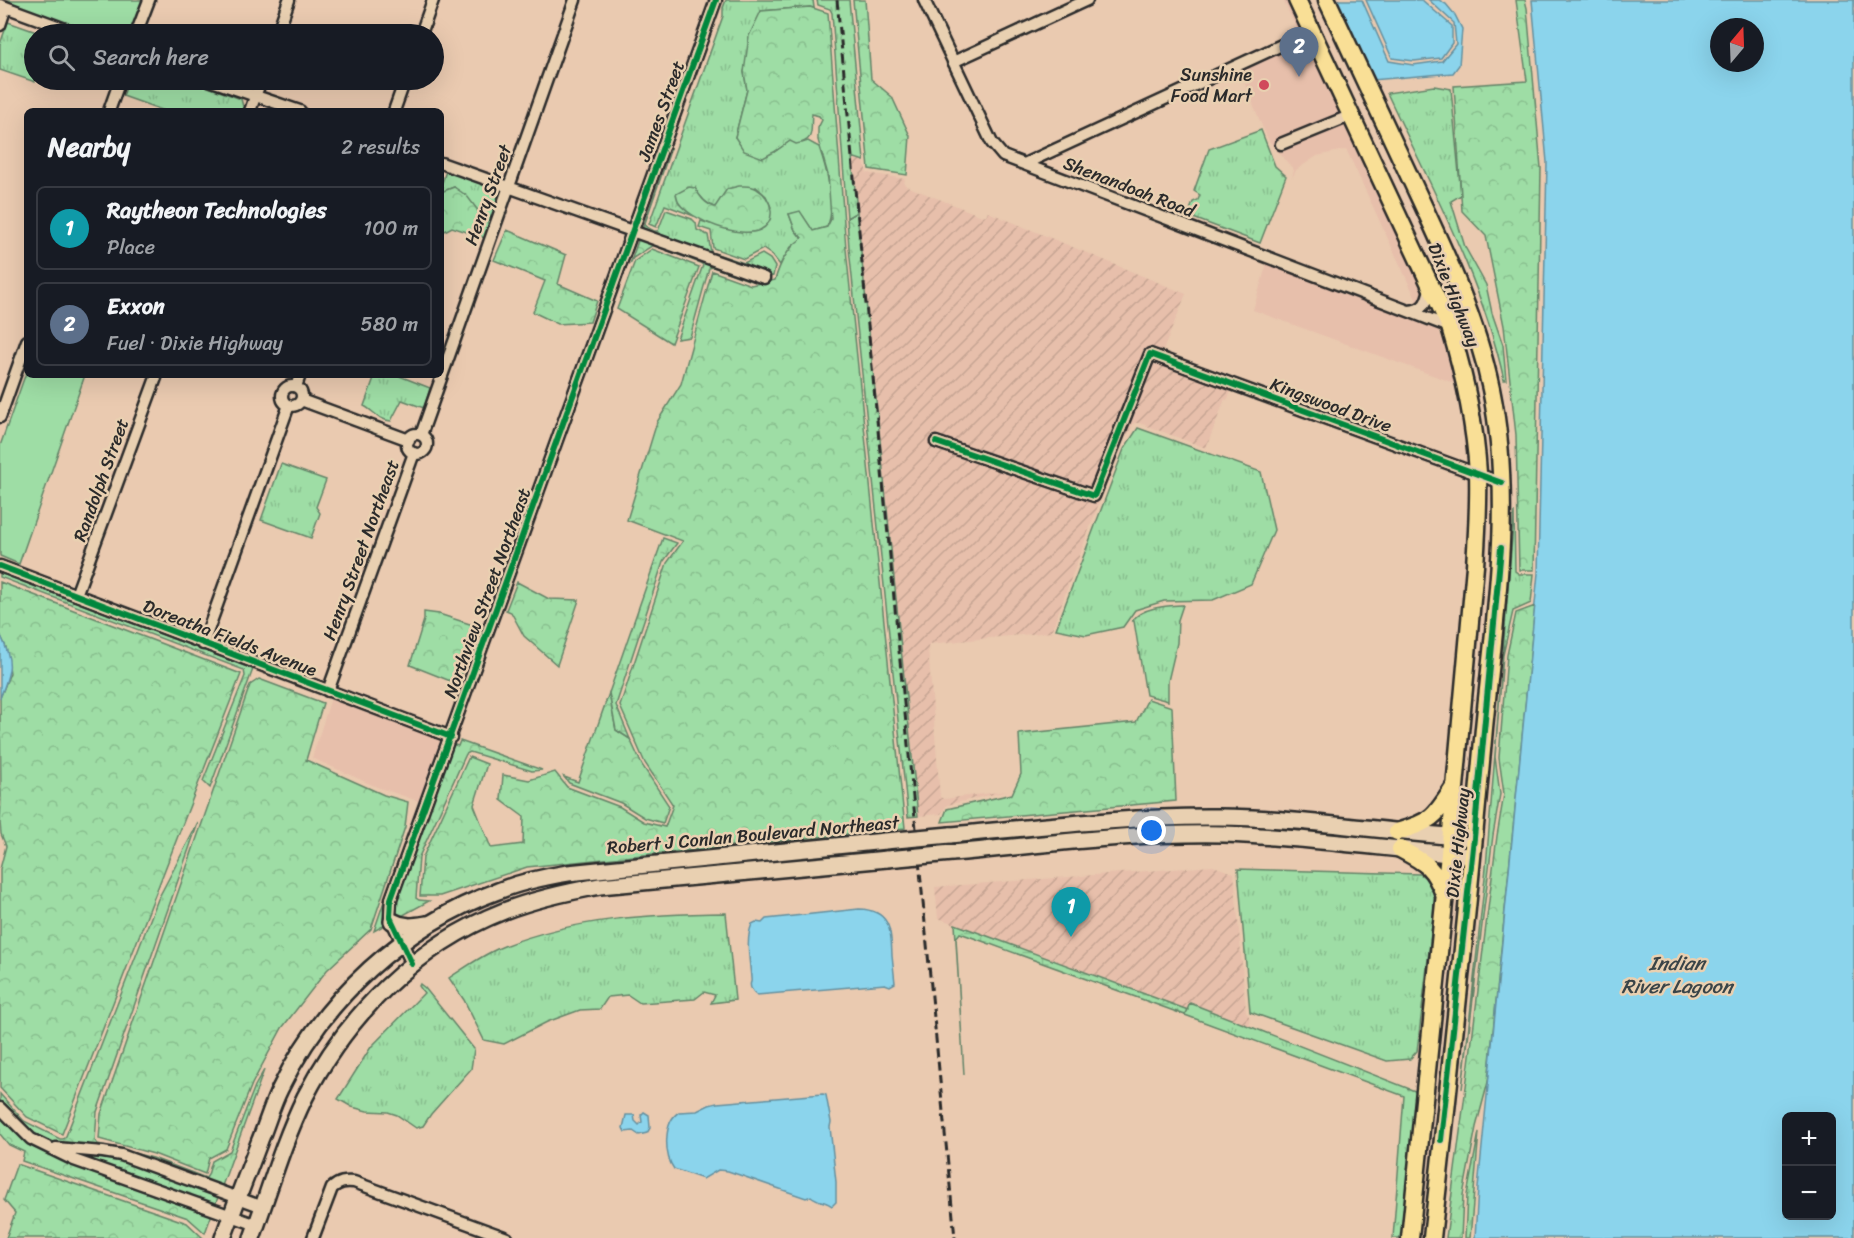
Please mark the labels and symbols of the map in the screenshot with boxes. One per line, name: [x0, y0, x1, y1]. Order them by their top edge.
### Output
north arrow: [1710, 18, 1764, 72]
pin: 2: [1280, 28, 1318, 77]
street label: James Street: [628, 56, 694, 167]
place label: Sunshine Food Mart: [1171, 59, 1253, 112]
marker: Sunshine Food Mart: [1257, 78, 1271, 92]
street label: Henry Street: [455, 139, 521, 250]
street label: Shenandoah Road: [1059, 147, 1201, 227]
street label: Dixie Highway: [1419, 238, 1490, 353]
street label: Kingswood Drive: [1266, 368, 1396, 442]
street label: Randolph Street: [64, 414, 138, 546]
street label: Henry Street Northeast: [313, 455, 409, 645]
street label: Northview Street Northeast: [434, 483, 540, 703]
street label: Doreatha Fields Avenue: [138, 590, 322, 686]
street label: Dixie Highway: [1436, 786, 1480, 900]
street label: Robert J Conlan Boulevard Northeast: [606, 806, 901, 864]
your location: [1137, 816, 1166, 845]
pin: 1: [1052, 888, 1090, 937]
water label: Indian River Lagoon: [1621, 946, 1735, 1004]

